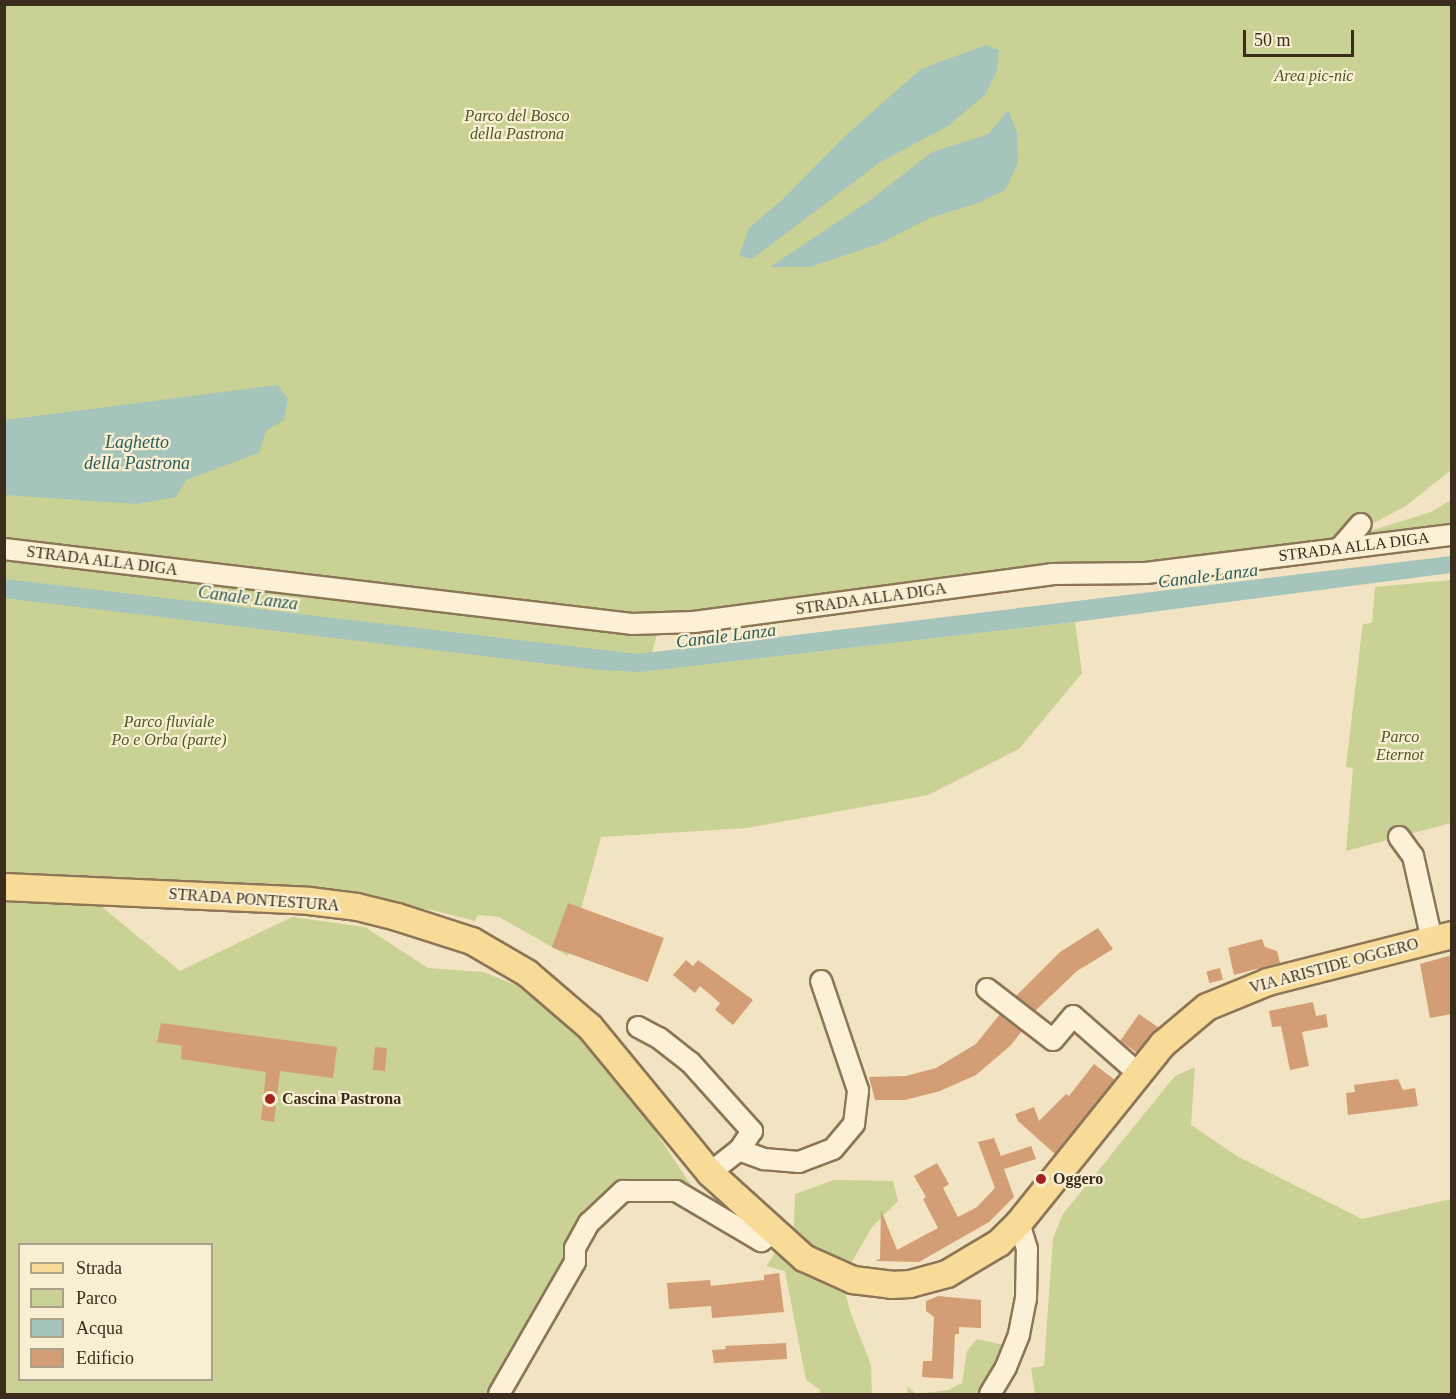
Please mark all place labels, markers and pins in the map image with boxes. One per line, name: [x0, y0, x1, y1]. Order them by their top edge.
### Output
place label: Cascina Pastrona: [282, 1089, 401, 1109]
marker: Cascina Pastrona: [263, 1092, 277, 1106]
place label: Oggero: [1053, 1169, 1103, 1189]
marker: Oggero: [1034, 1172, 1048, 1186]

